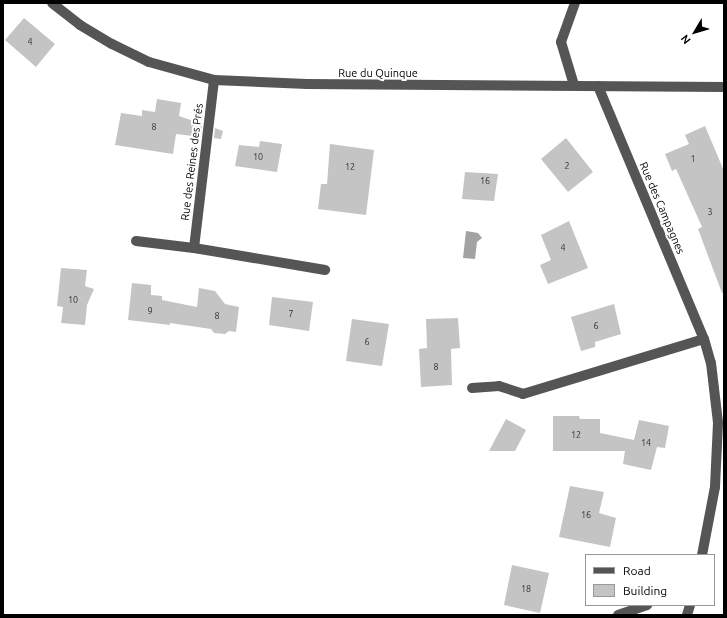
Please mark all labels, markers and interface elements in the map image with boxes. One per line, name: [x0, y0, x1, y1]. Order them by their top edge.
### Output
north arrow: [675, 12, 715, 52]
text: N: [678, 32, 693, 46]
house number: 4: [27, 37, 33, 47]
street label: Rue du Quinque: [338, 66, 418, 80]
street label: Rue des Reines des Prés: [178, 103, 206, 221]
house number: 8: [151, 122, 157, 132]
house number: 10: [253, 152, 263, 162]
house number: 1: [690, 154, 696, 164]
street label: Rue des Campagnes: [637, 160, 687, 256]
house number: 2: [564, 161, 570, 171]
house number: 12: [345, 162, 355, 172]
house number: 16: [480, 176, 490, 186]
house number: 3: [707, 207, 713, 217]
house number: 4: [560, 243, 566, 253]
house number: 10: [68, 295, 78, 305]
house number: 9: [147, 306, 153, 316]
house number: 7: [288, 309, 294, 319]
house number: 8: [214, 311, 220, 321]
house number: 6: [593, 321, 599, 331]
house number: 6: [364, 337, 370, 347]
house number: 8: [433, 362, 439, 372]
house number: 12: [571, 430, 581, 440]
house number: 14: [641, 438, 651, 448]
house number: 16: [581, 510, 591, 520]
legend: [585, 554, 715, 606]
text: Road: [623, 564, 651, 577]
house number: 18: [521, 584, 531, 594]
text: Building: [623, 584, 667, 597]

